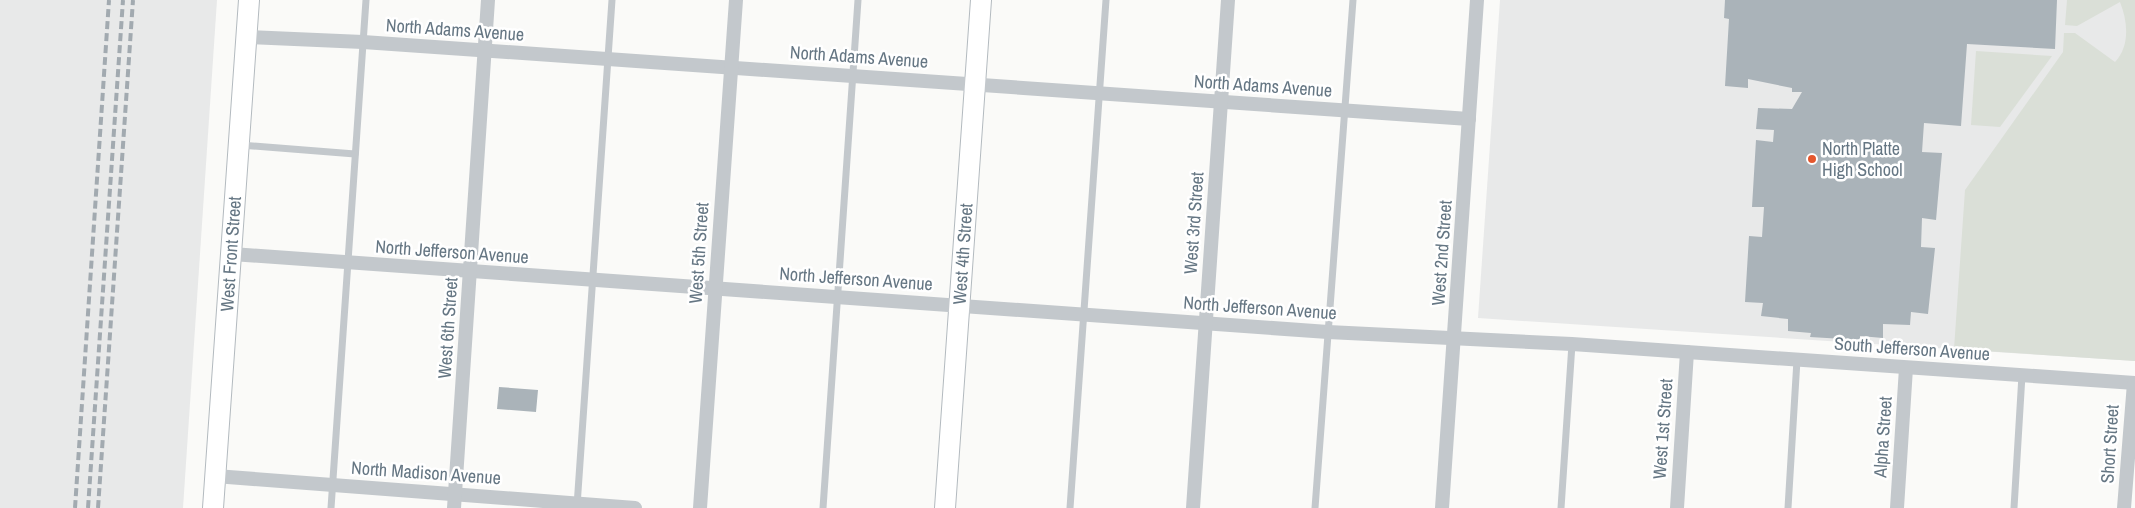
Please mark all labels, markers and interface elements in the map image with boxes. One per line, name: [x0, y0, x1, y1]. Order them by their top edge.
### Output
street label: North Adams Avenue: [385, 12, 525, 47]
street label: North Adams Avenue: [789, 39, 929, 74]
street label: North Adams Avenue: [1193, 68, 1333, 103]
place label: North Platte High School: [1822, 136, 1902, 182]
marker: North Platte High School: [1806, 153, 1818, 165]
street label: West 3rd Street: [1177, 171, 1210, 275]
street label: West Front Street: [214, 196, 247, 312]
street label: West 2nd Street: [1425, 199, 1458, 307]
street label: West 5th Street: [682, 201, 715, 304]
street label: West 4th Street: [946, 202, 979, 305]
street label: North Jefferson Avenue: [374, 234, 530, 269]
street label: North Jefferson Avenue: [778, 261, 934, 296]
street label: West 6th Street: [431, 276, 464, 379]
street label: North Jefferson Avenue: [1182, 290, 1338, 325]
street label: South Jefferson Avenue: [1833, 331, 1991, 366]
street label: West 1st Street: [1647, 378, 1678, 480]
street label: Alpha Street: [1867, 396, 1898, 479]
street label: Short Street: [2094, 404, 2125, 484]
street label: North Madison Avenue: [350, 455, 502, 490]

